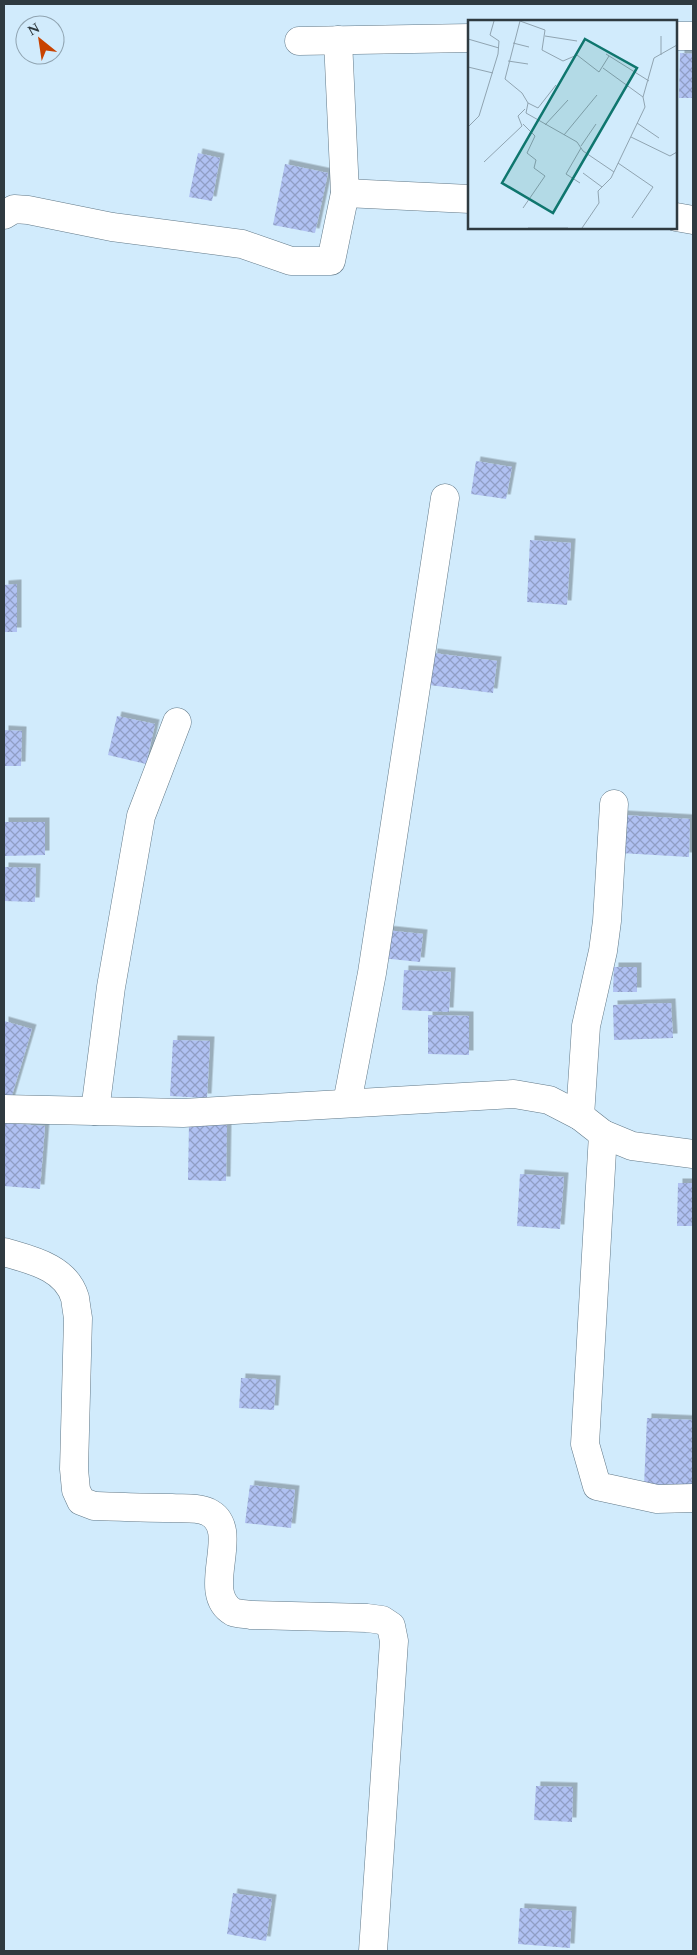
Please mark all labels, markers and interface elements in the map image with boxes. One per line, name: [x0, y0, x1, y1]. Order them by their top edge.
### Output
north arrow: [15, 15, 65, 65]
text: N: [24, 17, 44, 41]
inset map: [468, 20, 677, 229]

